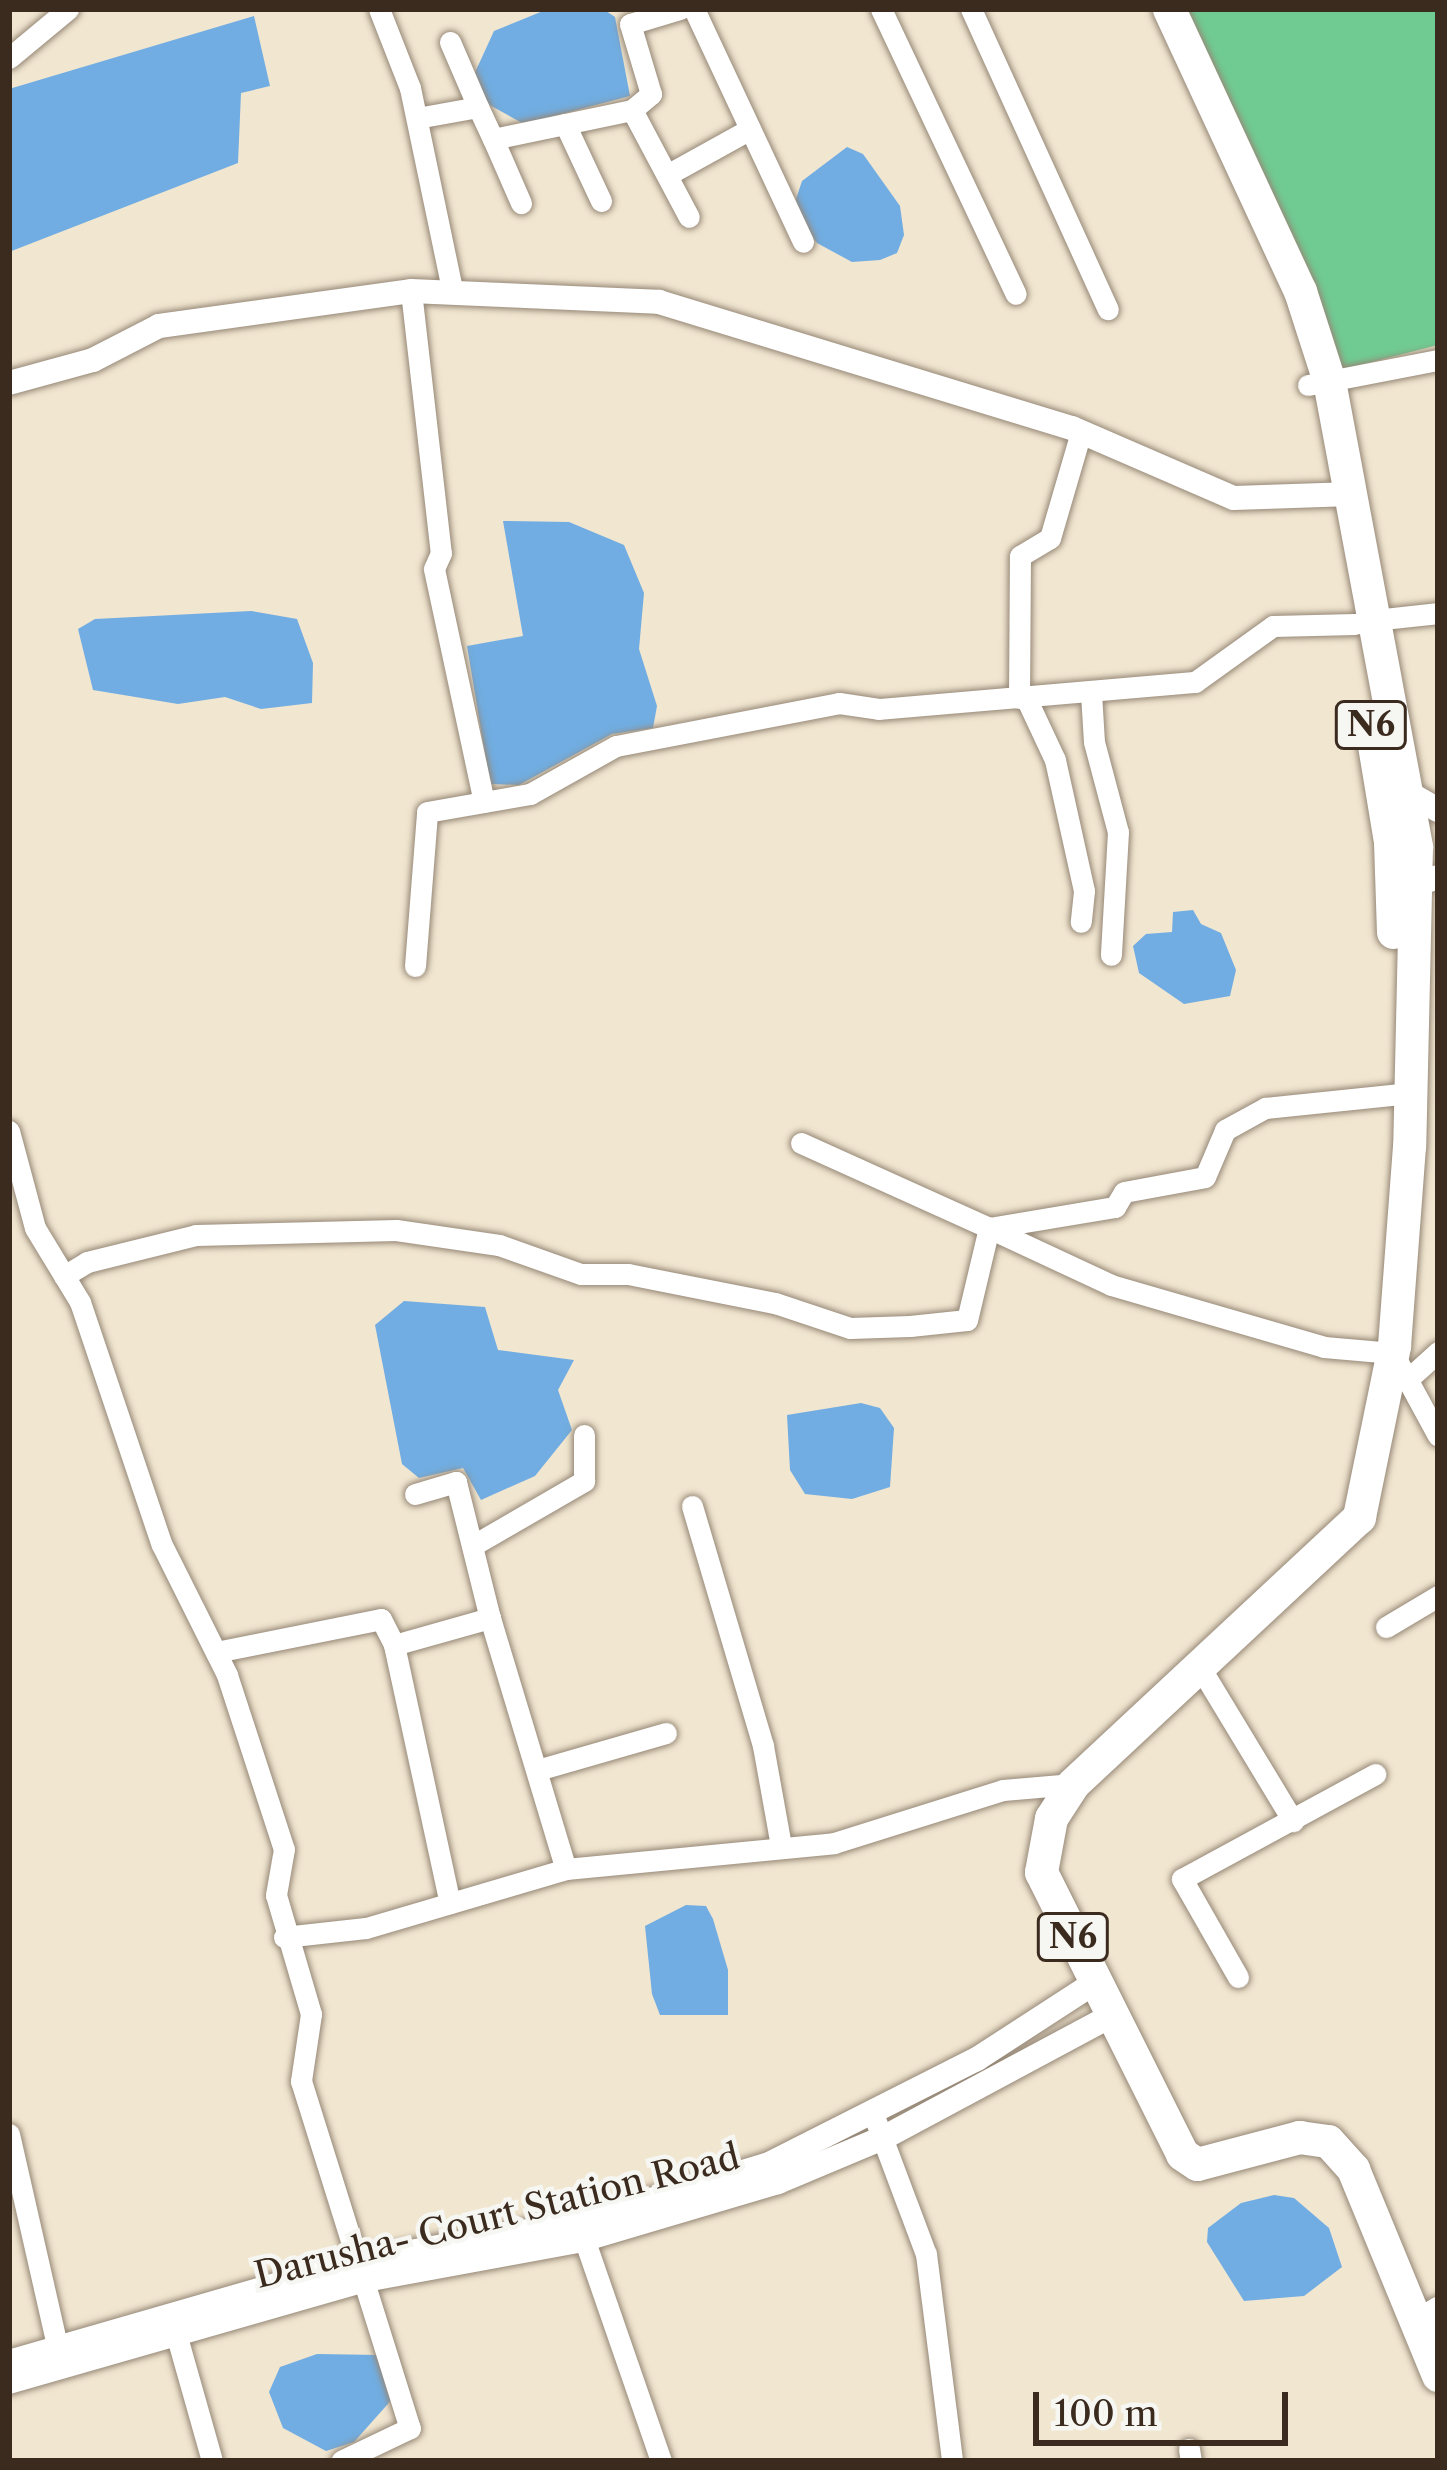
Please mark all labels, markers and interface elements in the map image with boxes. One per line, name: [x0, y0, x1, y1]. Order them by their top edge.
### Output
road number: N6: [1332, 698, 1410, 752]
road number: N6: [1034, 1910, 1112, 1964]
street label: Darusha- Court Station Road: [250, 2135, 744, 2297]
scale bar: [1039, 2368, 1294, 2442]
text: 100 m: [1054, 2391, 1158, 2435]

